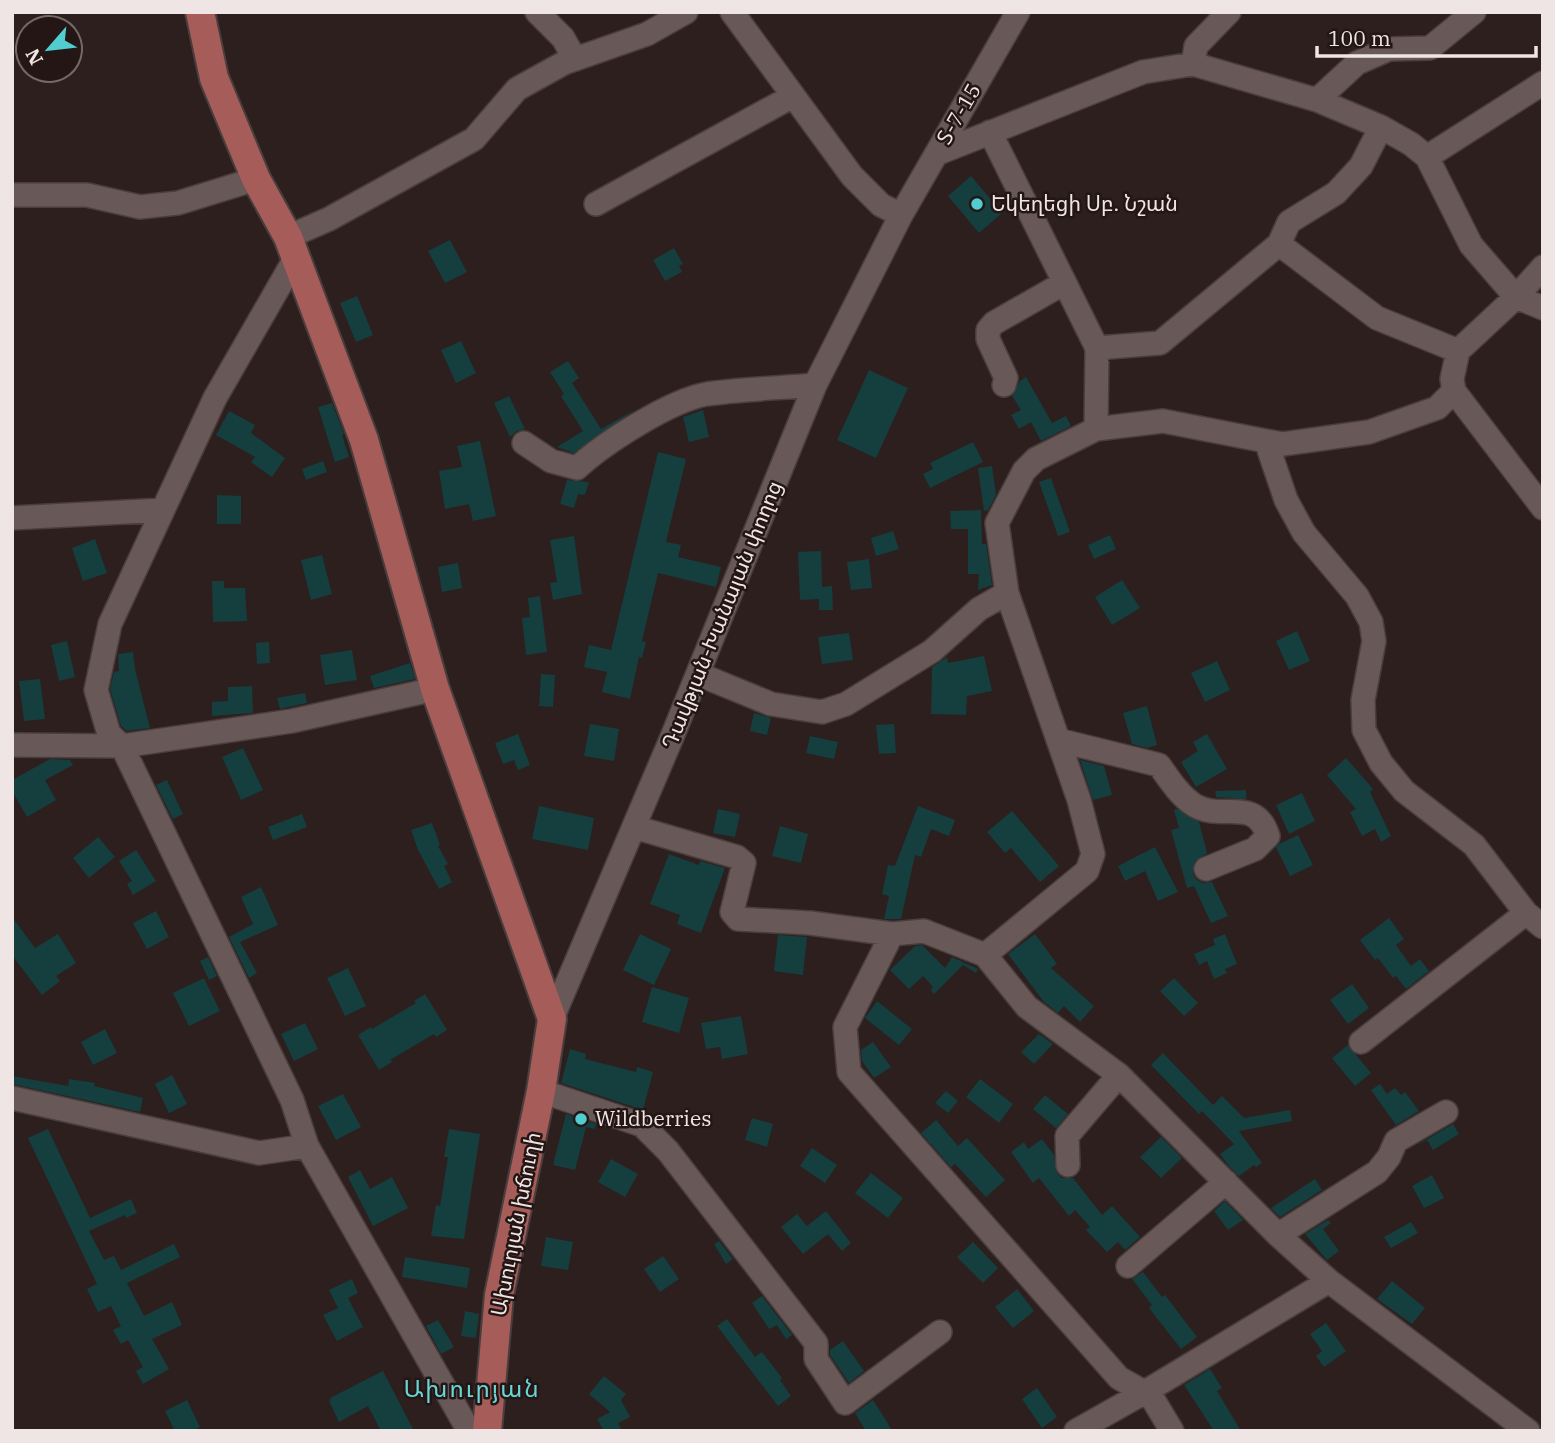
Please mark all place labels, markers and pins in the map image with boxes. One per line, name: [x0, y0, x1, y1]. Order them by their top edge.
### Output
place label: Եկեղեցի Սբ. Նշան: [991, 189, 1178, 217]
marker: Եկեղեցի Սբ. Նշան: [969, 196, 985, 212]
place label: Wildberries: [595, 1104, 711, 1132]
marker: Wildberries: [573, 1111, 589, 1127]

